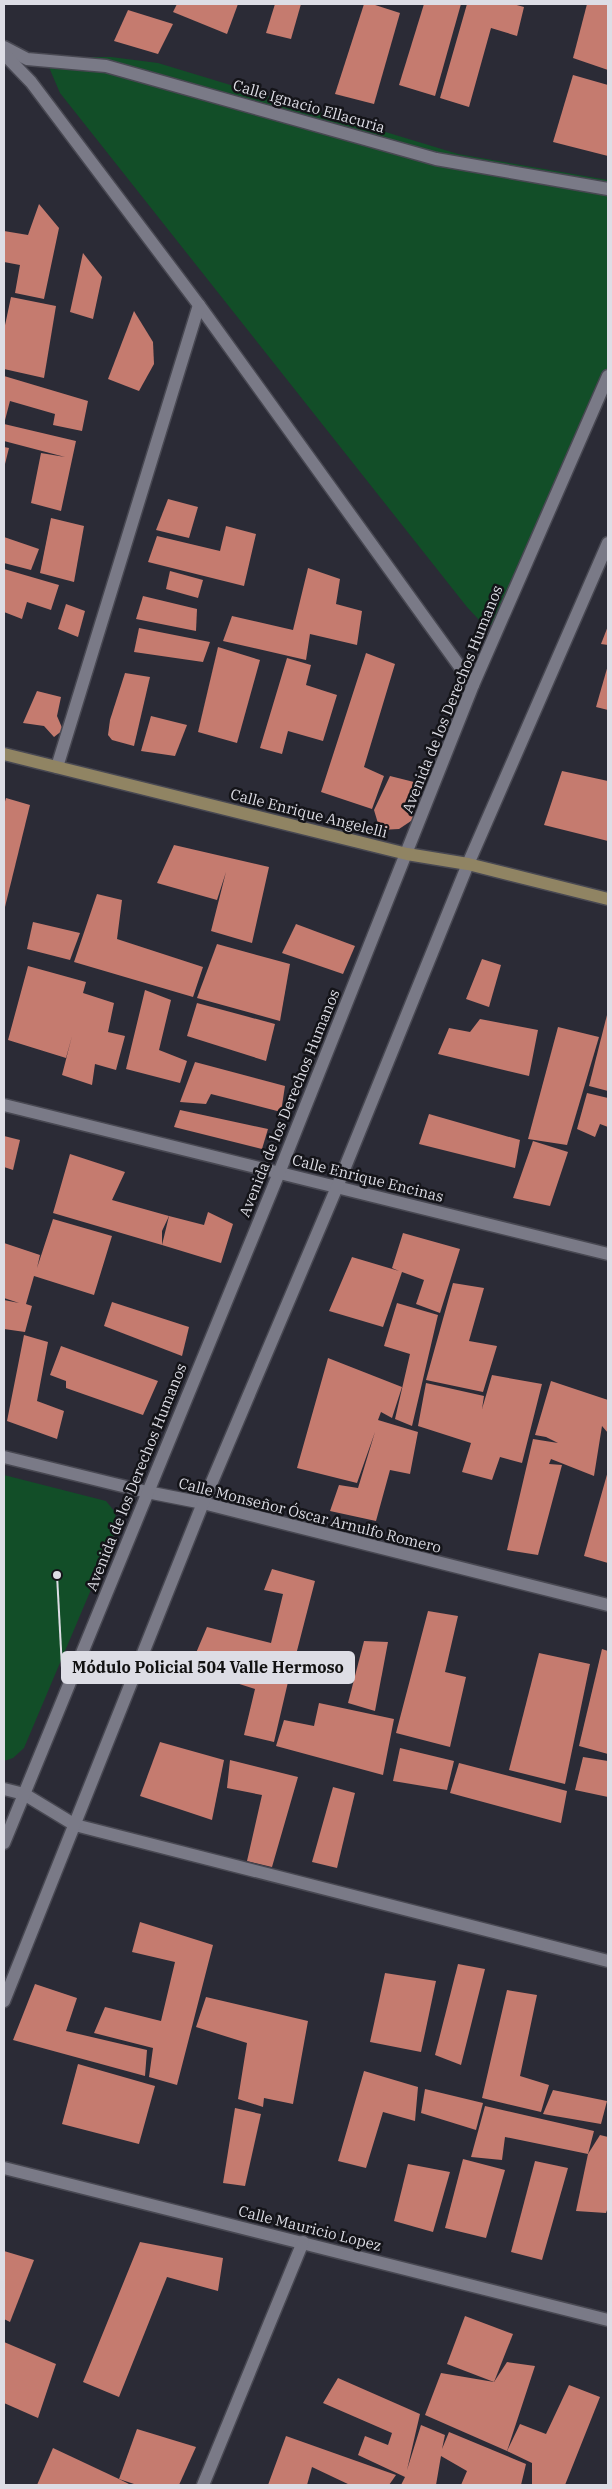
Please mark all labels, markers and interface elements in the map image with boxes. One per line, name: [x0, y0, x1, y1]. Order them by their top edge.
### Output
street label: Calle Ignacio Ellacuria: [231, 75, 387, 137]
street label: Avenida de los Derechos Humanos: [398, 582, 506, 816]
street label: Calle Enrique Angelelli: [229, 784, 390, 842]
street label: Avenida de los Derechos Humanos: [235, 986, 343, 1220]
street label: Calle Enrique Encinas: [290, 1150, 446, 1206]
street label: Avenida de los Derechos Humanos: [82, 1360, 190, 1594]
street label: Calle Monseñor Óscar Arnulfo Romero: [177, 1473, 443, 1557]
callout: Módulo Policial 504 Valle Hermoso: [62, 1652, 354, 1683]
text: Módulo Policial 504 Valle Hermoso: [72, 1657, 344, 1677]
street label: Calle Mauricio Lopez: [236, 2201, 384, 2255]

